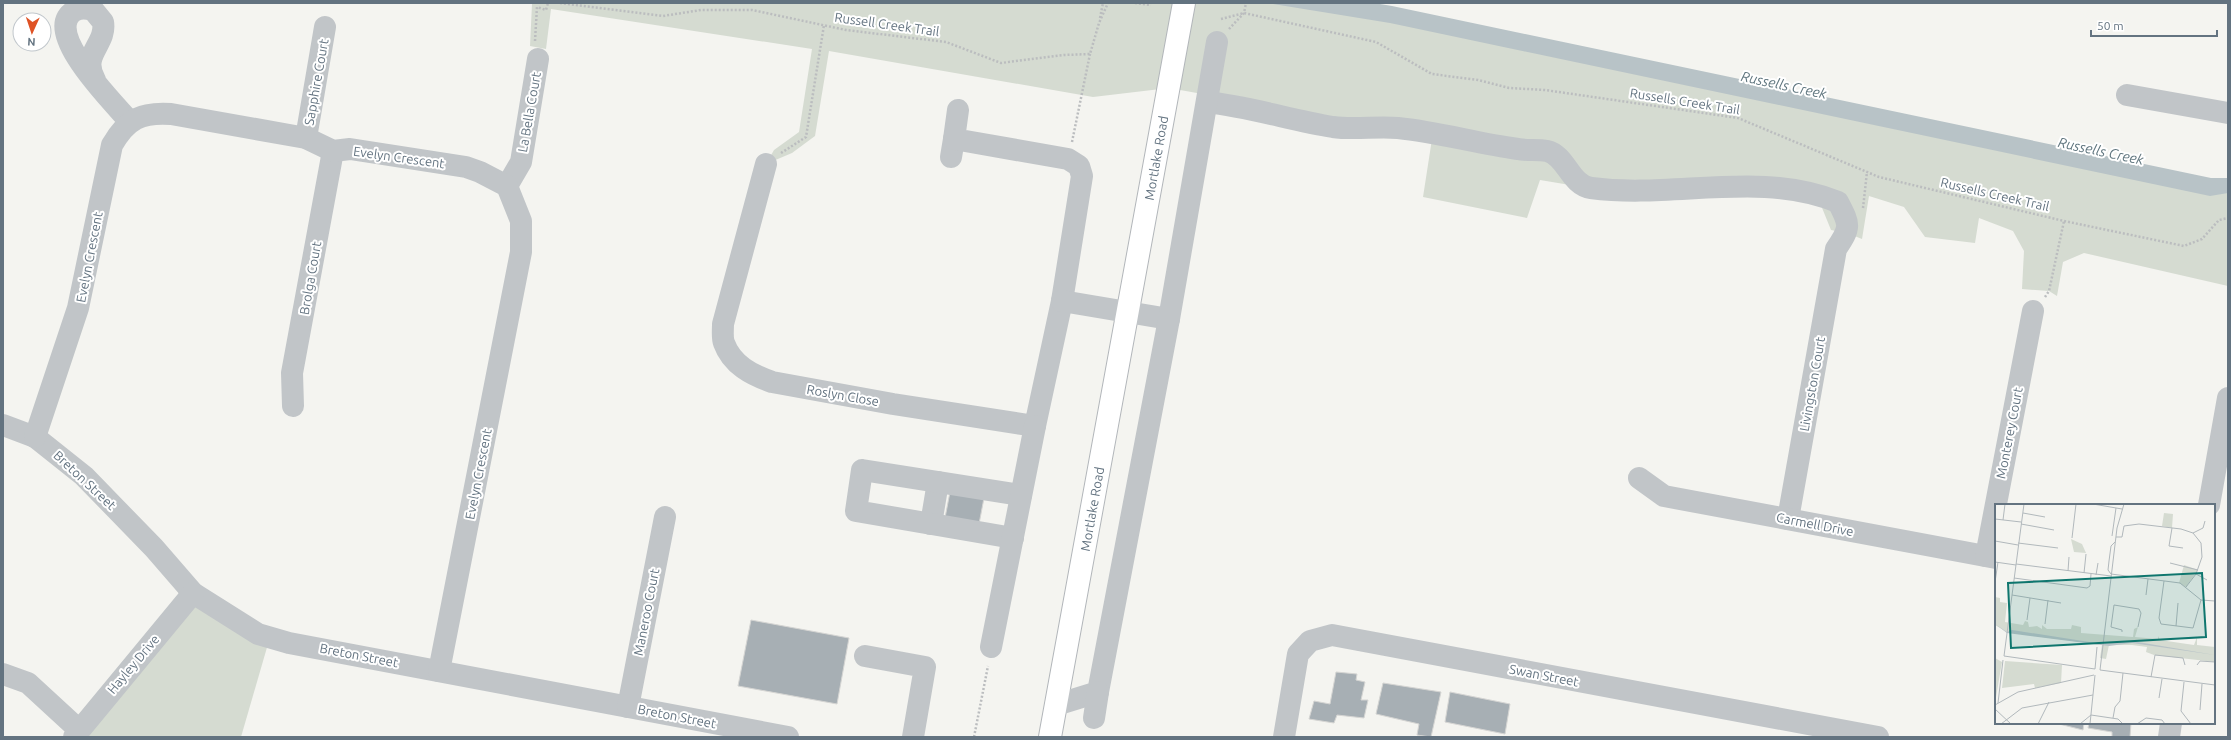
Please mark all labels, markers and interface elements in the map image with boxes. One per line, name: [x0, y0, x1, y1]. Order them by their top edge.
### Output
street label: Russell Creek Trail: [834, 10, 941, 38]
north arrow: [12, 12, 52, 52]
scale bar: [2091, 12, 2217, 38]
text: 50 m: [2097, 19, 2124, 32]
text: N: [27, 36, 36, 48]
street label: Sapphire Court: [302, 38, 330, 126]
water label: Russells Creek: [1740, 68, 1829, 102]
street label: La Bella Court: [515, 71, 543, 153]
street label: Russells Creek Trail: [1629, 85, 1742, 117]
street label: Mortlake Road: [1142, 115, 1170, 201]
water label: Russells Creek: [2057, 134, 2146, 168]
street label: Evelyn Crescent: [352, 144, 446, 170]
street label: Russells Creek Trail: [1939, 175, 2051, 213]
street label: Evelyn Crescent: [73, 210, 105, 304]
street label: Brolga Court: [297, 240, 323, 316]
street label: Livingston Court: [1797, 336, 1827, 432]
street label: Roslyn Close: [806, 382, 880, 408]
street label: Monterey Court: [1993, 386, 2025, 480]
street label: Evelyn Crescent: [462, 427, 494, 521]
street label: Breton Street: [51, 448, 119, 512]
street label: Mortlake Road: [1078, 466, 1106, 552]
inset map: [1995, 504, 2215, 724]
street label: Carmell Drive: [1775, 510, 1855, 538]
street label: Maneroo Court: [631, 567, 661, 657]
street label: Hayley Drive: [104, 632, 162, 696]
street label: Breton Street: [319, 641, 399, 669]
street label: Swan Street: [1508, 661, 1580, 689]
street label: Breton Street: [637, 702, 717, 730]

